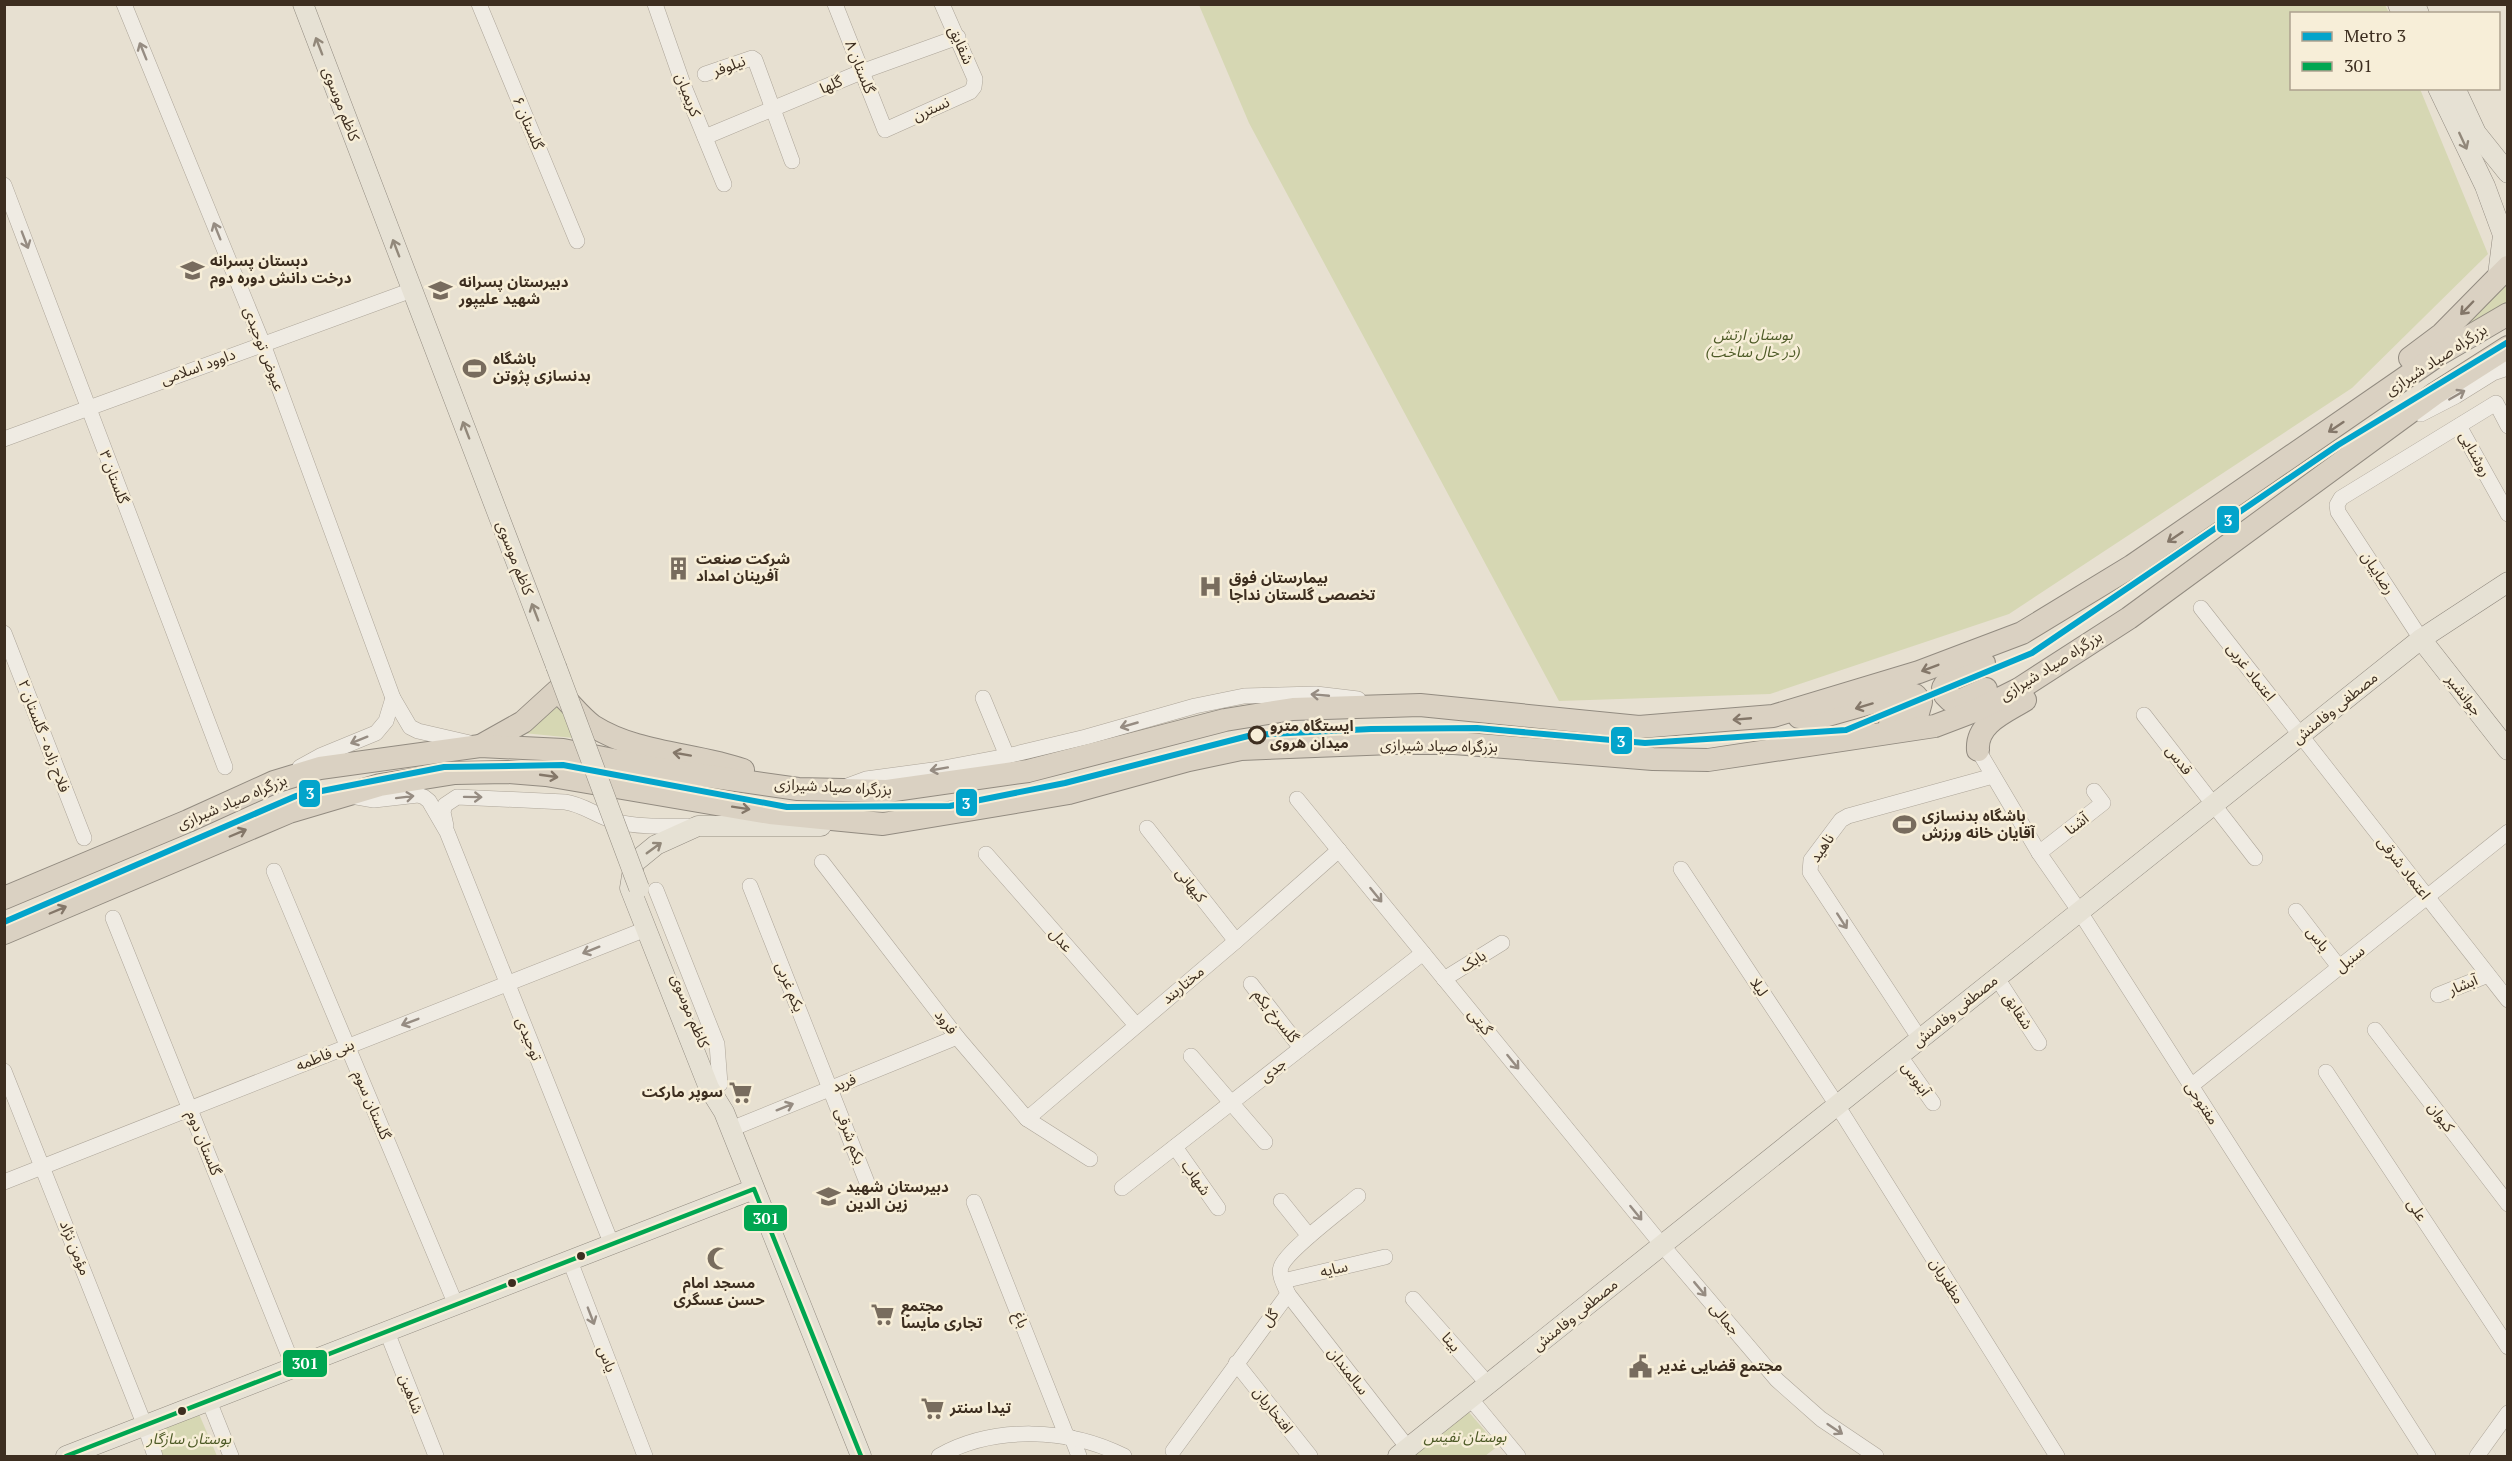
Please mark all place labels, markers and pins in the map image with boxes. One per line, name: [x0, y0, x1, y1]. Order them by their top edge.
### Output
place label: دبستان پسرانه درخت دانش دوره دوم: [210, 250, 352, 289]
school or university icon: دبستان پسرانه درخت دانش دوره دوم: [179, 257, 205, 283]
place label: دبیرستان پسرانه شهید علیپور: [458, 271, 569, 309]
school or university icon: دبیرستان پسرانه شهید علیپور: [428, 278, 454, 304]
place label: باشگاه بدنسازی پژوتن: [493, 348, 591, 386]
sports icon: باشگاه بدنسازی پژوتن: [462, 355, 488, 381]
place label: شرکت صنعت آفرینان امداد: [696, 548, 790, 585]
building icon: شرکت صنعت آفرینان امداد: [665, 555, 691, 581]
place label: بیمارستان فوق تخصصی گلستان نداجا: [1229, 567, 1376, 604]
hospital icon: بیمارستان فوق تخصصی گلستان نداجا: [1198, 574, 1224, 600]
place label: ایستگاه مترو میدان هروی: [1270, 715, 1354, 752]
marker: ایستگاه مترو میدان هروی: [1248, 726, 1266, 744]
place label: باشگاه بدنسازی آقایان خانه ورزش: [1922, 805, 2036, 842]
sports icon: باشگاه بدنسازی آقایان خانه ورزش: [1891, 812, 1917, 838]
supermarket icon: سوپر مارکت: [728, 1079, 754, 1105]
place label: سوپر مارکت: [642, 1081, 723, 1102]
place label: دبیرستان شهید زین الدین: [846, 1176, 949, 1213]
school or university icon: دبیرستان شهید زین الدین: [815, 1183, 841, 1209]
mosque icon: مسجد امام حسن عسگری: [706, 1246, 732, 1272]
unlabelled marker: [575, 1250, 587, 1262]
place label: مسجد امام حسن عسگری: [673, 1272, 765, 1309]
unlabelled marker: [506, 1277, 518, 1289]
place label: مجتمع تجاری مايسا: [901, 1295, 983, 1332]
supermarket icon: مجتمع تجاری مايسا: [870, 1302, 896, 1328]
public building icon: مجتمع قضایی غدیر: [1627, 1353, 1653, 1379]
place label: مجتمع قضایی غدیر: [1657, 1355, 1783, 1377]
supermarket icon: تیدا سنتر: [919, 1395, 945, 1421]
place label: تیدا سنتر: [949, 1397, 1012, 1417]
unlabelled marker: [176, 1405, 188, 1417]

